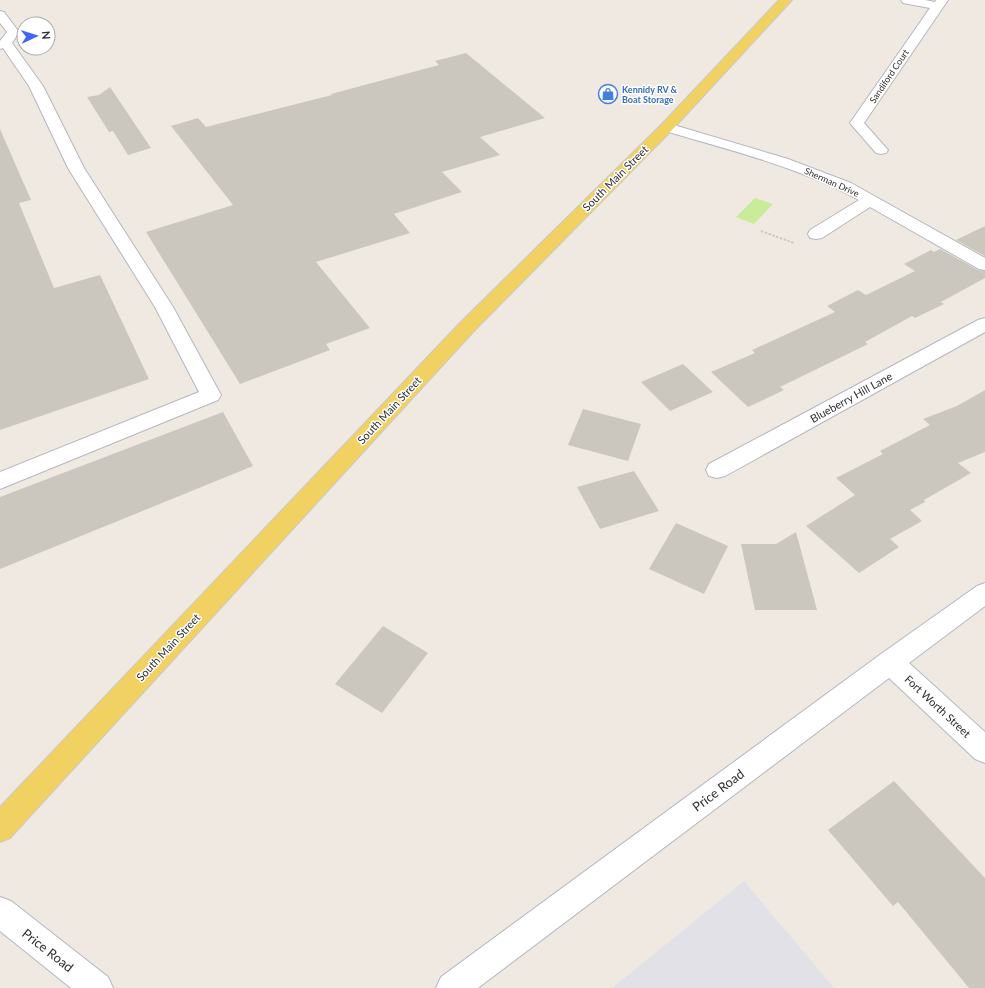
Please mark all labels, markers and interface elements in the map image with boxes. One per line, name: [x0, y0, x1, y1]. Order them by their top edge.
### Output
north arrow: [16, 16, 56, 56]
text: N: [40, 31, 53, 40]
street label: Sandiford Court: [867, 46, 911, 105]
shop icon: Kennidy RV & Boat Storage: [597, 83, 619, 105]
place label: Kennidy RV & Boat Storage: [622, 84, 678, 105]
street label: South Main Street: [580, 143, 650, 213]
street label: Sherman Drive: [803, 165, 861, 199]
street label: Blueberry Hill Lane: [808, 369, 894, 425]
street label: South Main Street: [354, 374, 424, 446]
street label: South Main Street: [133, 611, 203, 683]
street label: Fort Worth Street: [902, 672, 974, 740]
street label: Price Road: [689, 765, 747, 815]
street label: Price Road: [19, 925, 77, 975]

